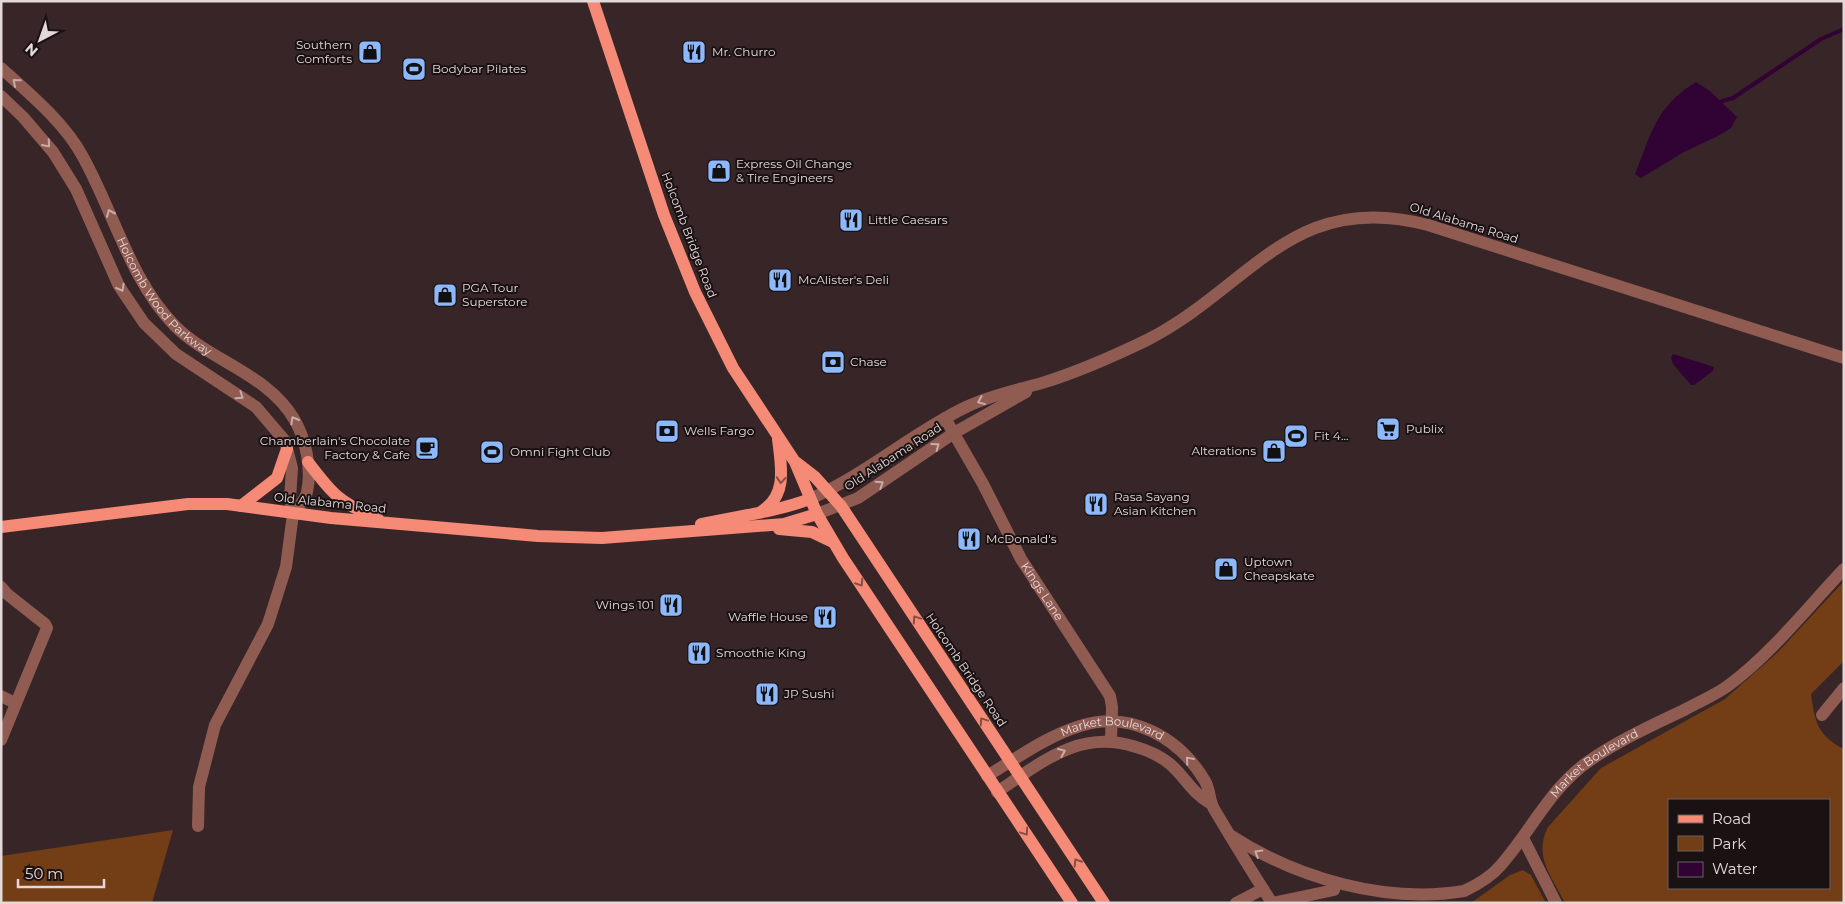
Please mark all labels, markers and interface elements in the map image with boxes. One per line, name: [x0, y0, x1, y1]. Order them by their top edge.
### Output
north arrow: [15, 15, 65, 65]
place label: Southern Comforts: [296, 37, 352, 66]
text: N: [21, 39, 42, 60]
shop icon: Southern Comforts: [357, 39, 383, 65]
restaurant icon: Mr. Churro: [681, 39, 707, 65]
place label: Mr. Churro: [712, 44, 775, 59]
sports icon: Bodybar Pilates: [401, 56, 427, 82]
place label: Bodybar Pilates: [432, 61, 526, 76]
one-way arrow: [13, 79, 22, 88]
one-way arrow: [41, 139, 50, 148]
place label: Express Oil Change & Tire Engineers: [736, 156, 852, 185]
shop icon: Express Oil Change & Tire Engineers: [706, 158, 732, 184]
street label: Holcomb Bridge Road: [658, 170, 720, 300]
street label: Old Alabama Road: [1408, 199, 1520, 246]
restaurant icon: Little Caesars: [838, 207, 864, 233]
one-way arrow: [106, 209, 117, 218]
place label: Little Caesars: [868, 212, 948, 227]
street label: Holcomb Wood Parkway: [114, 234, 215, 359]
restaurant icon: McAlister's Deli: [767, 267, 793, 293]
place label: McAlister's Deli: [798, 272, 889, 287]
place label: PGA Tour Superstore: [462, 280, 528, 309]
shop icon: PGA Tour Superstore: [432, 282, 458, 308]
one-way arrow: [115, 283, 125, 292]
bank icon: Chase: [820, 349, 846, 375]
place label: Chase: [850, 354, 887, 369]
one-way arrow: [234, 390, 243, 399]
one-way arrow: [977, 394, 986, 405]
supermarket icon: Publix: [1375, 416, 1401, 442]
one-way arrow: [290, 417, 300, 426]
bank icon: Wells Fargo: [654, 418, 680, 444]
street label: Old Alabama Road: [841, 420, 944, 494]
place label: Publix: [1406, 421, 1444, 436]
place label: Wells Fargo: [684, 423, 754, 438]
sports icon: Fit 4...: [1283, 423, 1309, 449]
place label: Fit 4...: [1314, 428, 1349, 443]
place label: Chamberlain's Chocolate Factory & Cafe: [260, 433, 410, 462]
cafe icon: Chamberlain's Chocolate Factory & Cafe: [414, 435, 440, 461]
shop icon: Alterations: [1261, 438, 1287, 464]
sports icon: Omni Fight Club: [479, 439, 505, 465]
one-way arrow: [930, 443, 940, 452]
place label: Alterations: [1191, 443, 1256, 458]
place label: Omni Fight Club: [510, 444, 610, 459]
one-way arrow: [775, 477, 786, 485]
one-way arrow: [874, 480, 883, 490]
street label: Old Alabama Road: [273, 489, 387, 516]
place label: Rasa Sayang Asian Kitchen: [1114, 489, 1196, 518]
restaurant icon: Rasa Sayang Asian Kitchen: [1083, 491, 1109, 517]
restaurant icon: McDonald's: [956, 526, 982, 552]
place label: McDonald's: [986, 531, 1057, 546]
place label: Uptown Cheapskate: [1244, 554, 1315, 583]
shop icon: Uptown Cheapskate: [1213, 556, 1239, 582]
street label: Kings Lane: [1018, 559, 1067, 623]
one-way arrow: [854, 577, 863, 587]
restaurant icon: Wings 101: [658, 592, 684, 618]
place label: Wings 101: [596, 597, 654, 612]
restaurant icon: Waffle House: [812, 604, 838, 630]
place label: Waffle House: [728, 609, 808, 624]
street label: Holcomb Bridge Road: [923, 610, 1010, 729]
one-way arrow: [913, 616, 922, 625]
restaurant icon: Smoothie King: [686, 640, 712, 666]
place label: Smoothie King: [716, 645, 806, 660]
restaurant icon: JP Sushi: [754, 681, 780, 707]
place label: JP Sushi: [783, 686, 834, 701]
street label: Market Boulevard: [1058, 713, 1167, 743]
one-way arrow: [980, 718, 990, 727]
street label: Market Boulevard: [1547, 725, 1641, 800]
one-way arrow: [1057, 747, 1066, 758]
one-way arrow: [1186, 757, 1195, 766]
legend: [1668, 799, 1830, 889]
text: Road: [1712, 809, 1751, 828]
one-way arrow: [1018, 827, 1028, 836]
text: Park: [1712, 834, 1746, 853]
one-way arrow: [1255, 850, 1264, 860]
scale bar: [18, 856, 104, 888]
one-way arrow: [1074, 858, 1083, 868]
text: Water: [1712, 859, 1758, 878]
text: 50 m: [25, 864, 63, 883]

